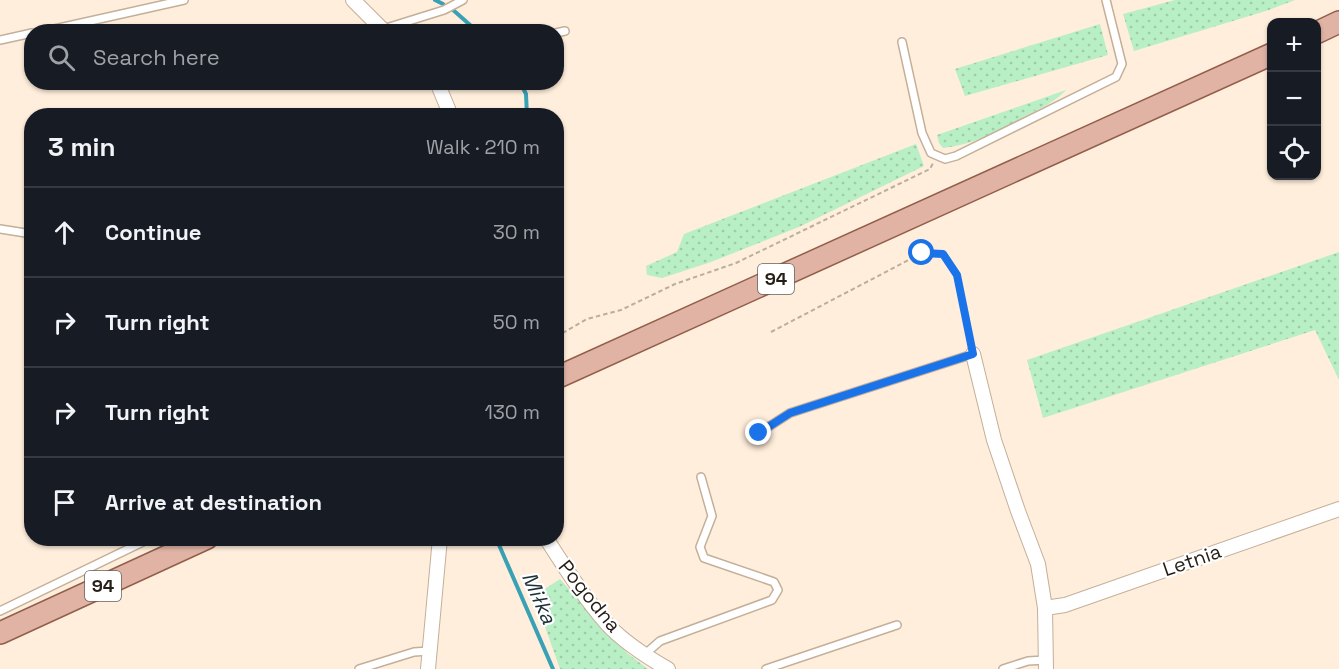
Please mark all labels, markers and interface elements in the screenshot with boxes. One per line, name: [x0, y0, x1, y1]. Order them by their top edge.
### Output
map controls: [1267, 18, 1321, 180]
button: +: [1267, 18, 1321, 72]
search box: [24, 24, 564, 90]
icon: search: [45, 41, 78, 74]
text: Search here: [93, 43, 220, 71]
button: −: [1267, 72, 1321, 126]
button: locate: [1267, 126, 1321, 180]
text: 3 min: [48, 130, 116, 164]
text: Walk · 210 m: [426, 134, 540, 160]
icon: ahead: [48, 216, 81, 249]
text: Continue: [105, 218, 201, 246]
text: 30 m: [493, 219, 540, 245]
route start: [908, 239, 934, 265]
road number: 94: [758, 264, 794, 294]
icon: right: [48, 306, 81, 339]
text: Turn right: [105, 308, 210, 336]
text: 50 m: [493, 309, 540, 335]
icon: right: [48, 396, 81, 429]
text: Turn right: [105, 398, 210, 426]
text: 130 m: [484, 399, 540, 425]
route end: [745, 419, 771, 445]
icon: arrive: [48, 486, 81, 519]
text: Arrive at destination: [105, 488, 322, 516]
street label: Letnia: [1159, 538, 1225, 582]
street label: Pogodna: [553, 554, 627, 638]
water label: Miłka: [516, 568, 563, 629]
road number: 94: [85, 571, 121, 601]

